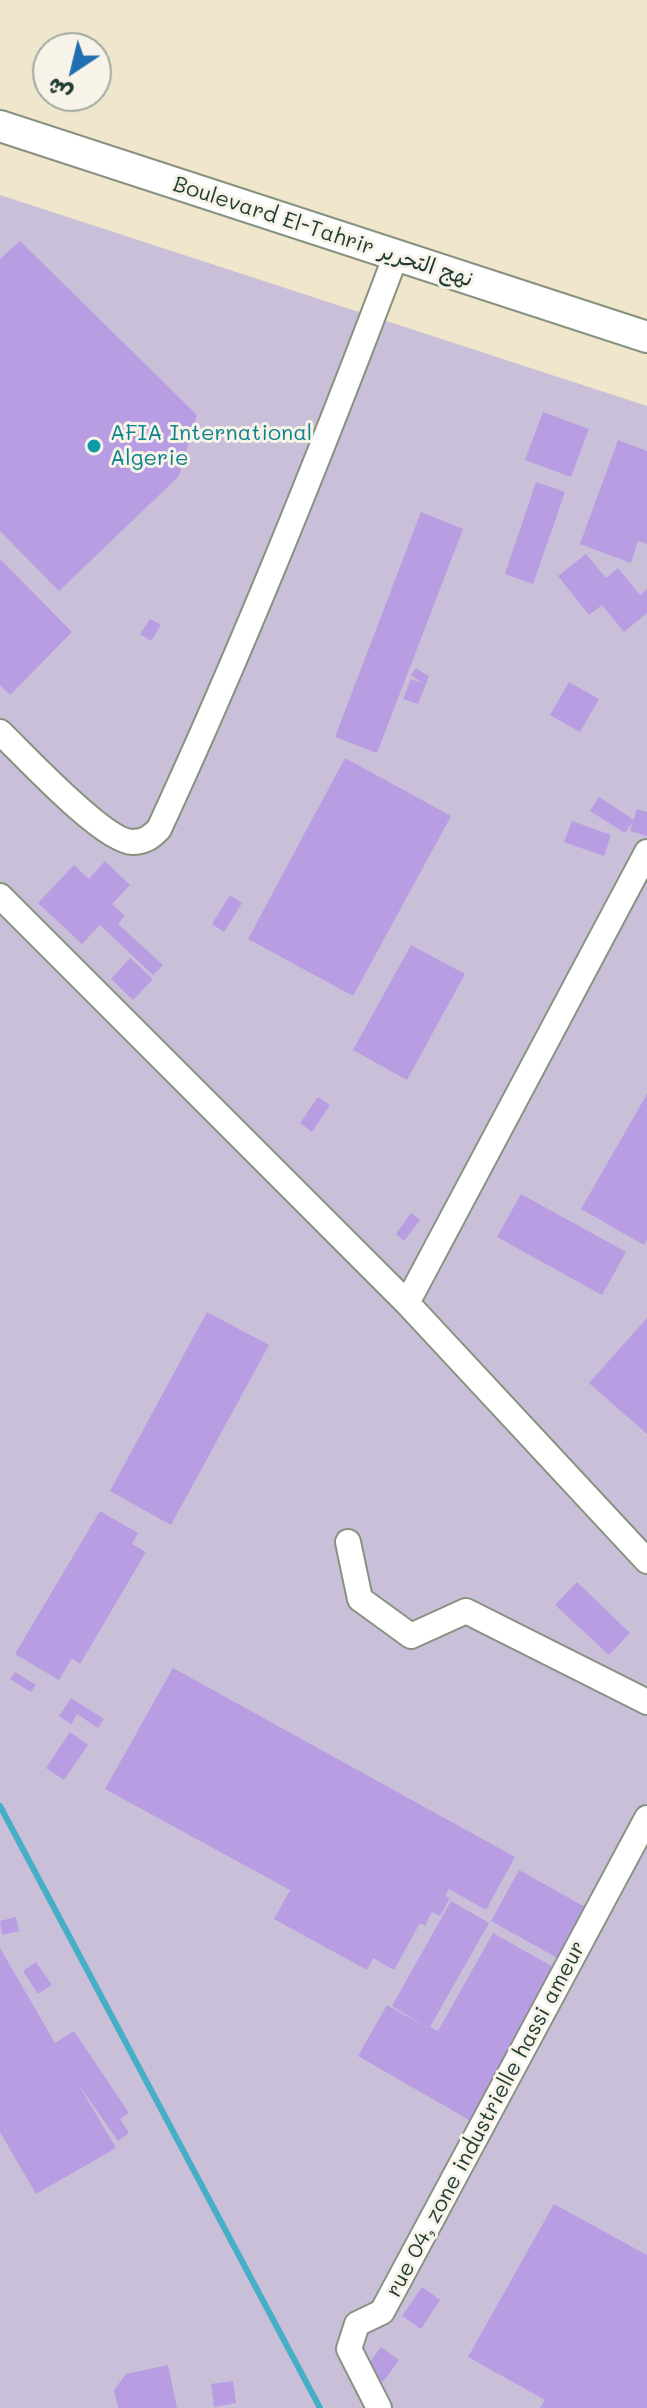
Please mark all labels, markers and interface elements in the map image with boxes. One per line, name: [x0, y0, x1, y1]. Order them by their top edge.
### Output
north arrow: [32, 32, 112, 112]
text: ش: [41, 72, 77, 109]
street label: Boulevard El-Tahrir نهج التحرير: [170, 171, 476, 293]
place label: AFIA International Algerie: [110, 420, 312, 472]
marker: AFIA International Algerie: [85, 437, 103, 455]
street label: rue 04, zone industrielle hassi ameur: [381, 1936, 591, 2302]

